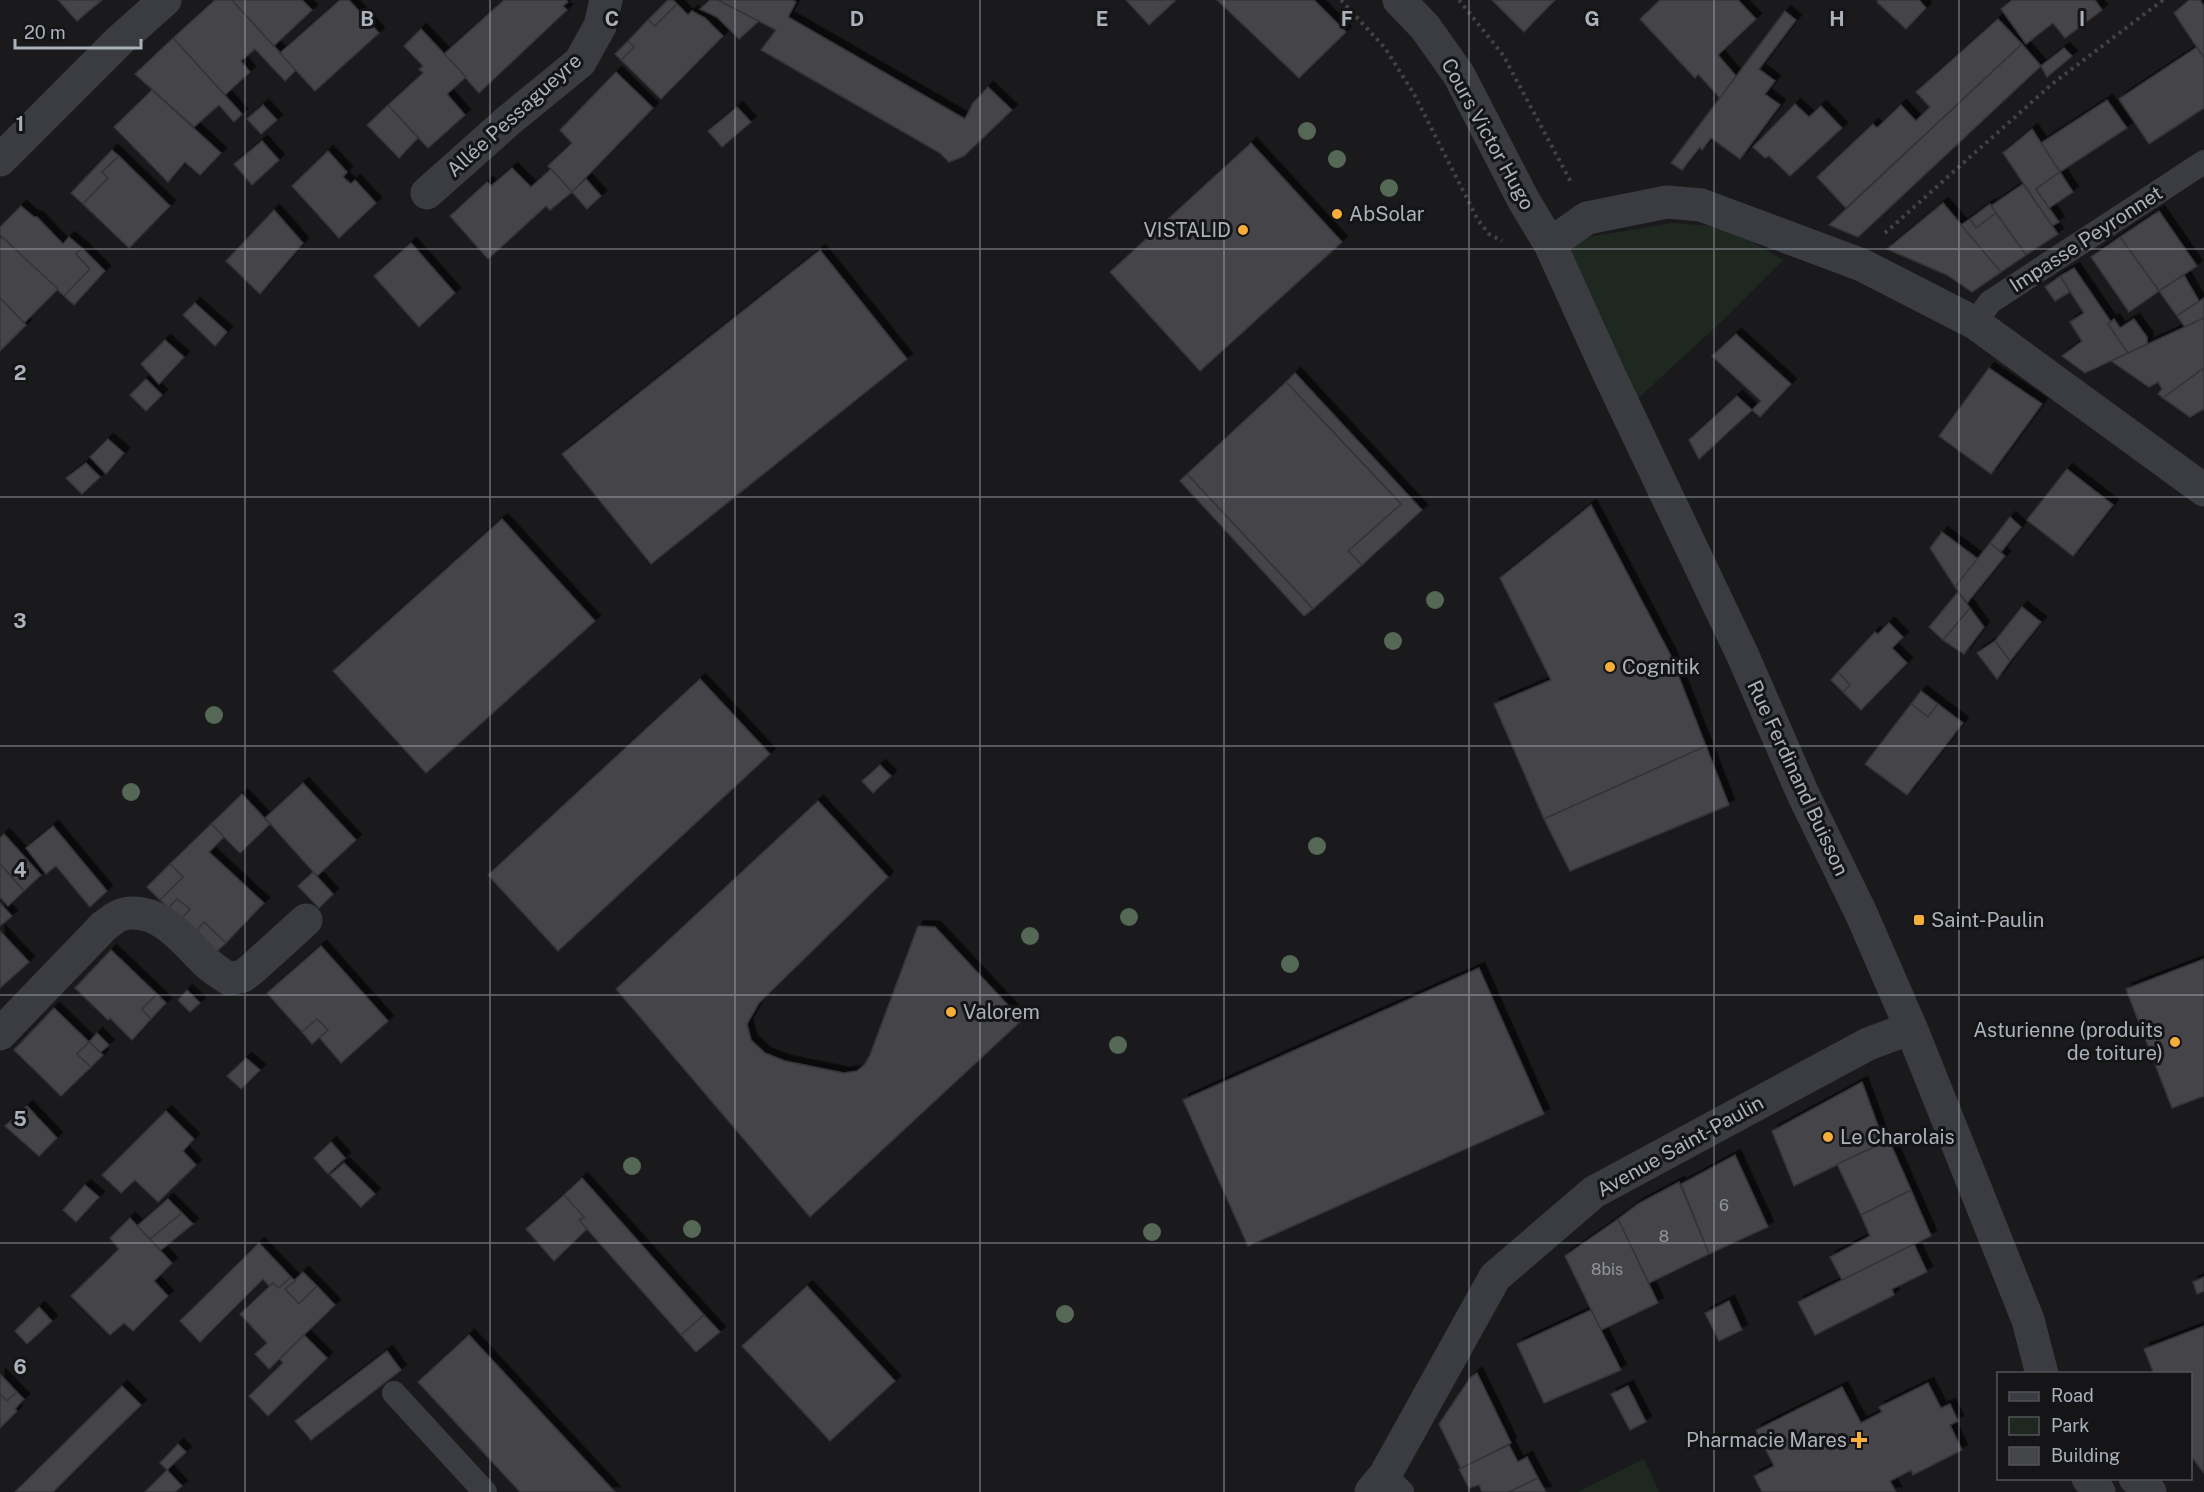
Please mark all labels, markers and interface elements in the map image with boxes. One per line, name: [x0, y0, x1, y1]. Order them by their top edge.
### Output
text: B: [360, 7, 374, 31]
text: C: [605, 7, 619, 31]
text: D: [850, 7, 864, 31]
text: E: [1096, 7, 1108, 31]
text: F: [1341, 7, 1353, 31]
text: G: [1584, 7, 1600, 31]
text: H: [1829, 7, 1845, 31]
text: I: [2079, 7, 2085, 31]
scale bar: [15, 12, 141, 50]
text: 20 m: [24, 22, 66, 43]
street label: Allée Pessagueyre: [442, 48, 586, 182]
street label: Cours Victor Hugo: [1436, 54, 1540, 214]
text: 1: [16, 112, 24, 136]
street label: Impasse Peyronnet: [2005, 181, 2167, 297]
place label: AbSolar: [1349, 202, 1425, 226]
marker: AbSolar: [1330, 207, 1344, 221]
place label: VISTALID: [1143, 218, 1231, 242]
marker: VISTALID: [1236, 223, 1250, 237]
text: 2: [14, 361, 26, 385]
text: 3: [13, 609, 27, 633]
place label: Cognitik: [1622, 655, 1700, 679]
marker: Cognitik: [1603, 660, 1617, 674]
street label: Rue Ferdinand Buisson: [1742, 676, 1854, 880]
text: 4: [13, 858, 27, 882]
place label: Saint-Paulin: [1931, 908, 2044, 932]
marker: Saint-Paulin: [1912, 913, 1926, 927]
place label: Valorem: [963, 1000, 1040, 1024]
marker: Valorem: [944, 1005, 958, 1019]
place label: Asturienne (produits de toiture): [1973, 1018, 2163, 1065]
marker: Asturienne (produits de toiture): [2168, 1035, 2182, 1049]
street label: Avenue Saint-Paulin: [1593, 1090, 1767, 1202]
text: 5: [13, 1107, 27, 1131]
place label: Le Charolais: [1840, 1125, 1955, 1149]
marker: Le Charolais: [1821, 1130, 1835, 1144]
house number: 6: [1719, 1196, 1729, 1215]
house number: 8: [1659, 1227, 1669, 1246]
house number: 8bis: [1591, 1260, 1623, 1279]
text: 6: [13, 1355, 27, 1379]
legend: [1997, 1372, 2192, 1480]
text: Road: [2051, 1385, 2094, 1406]
text: Park: [2051, 1415, 2089, 1436]
place label: Pharmacie Mares: [1686, 1428, 1847, 1452]
marker: Pharmacie Mares: [1852, 1433, 1866, 1447]
text: Building: [2051, 1445, 2120, 1466]

